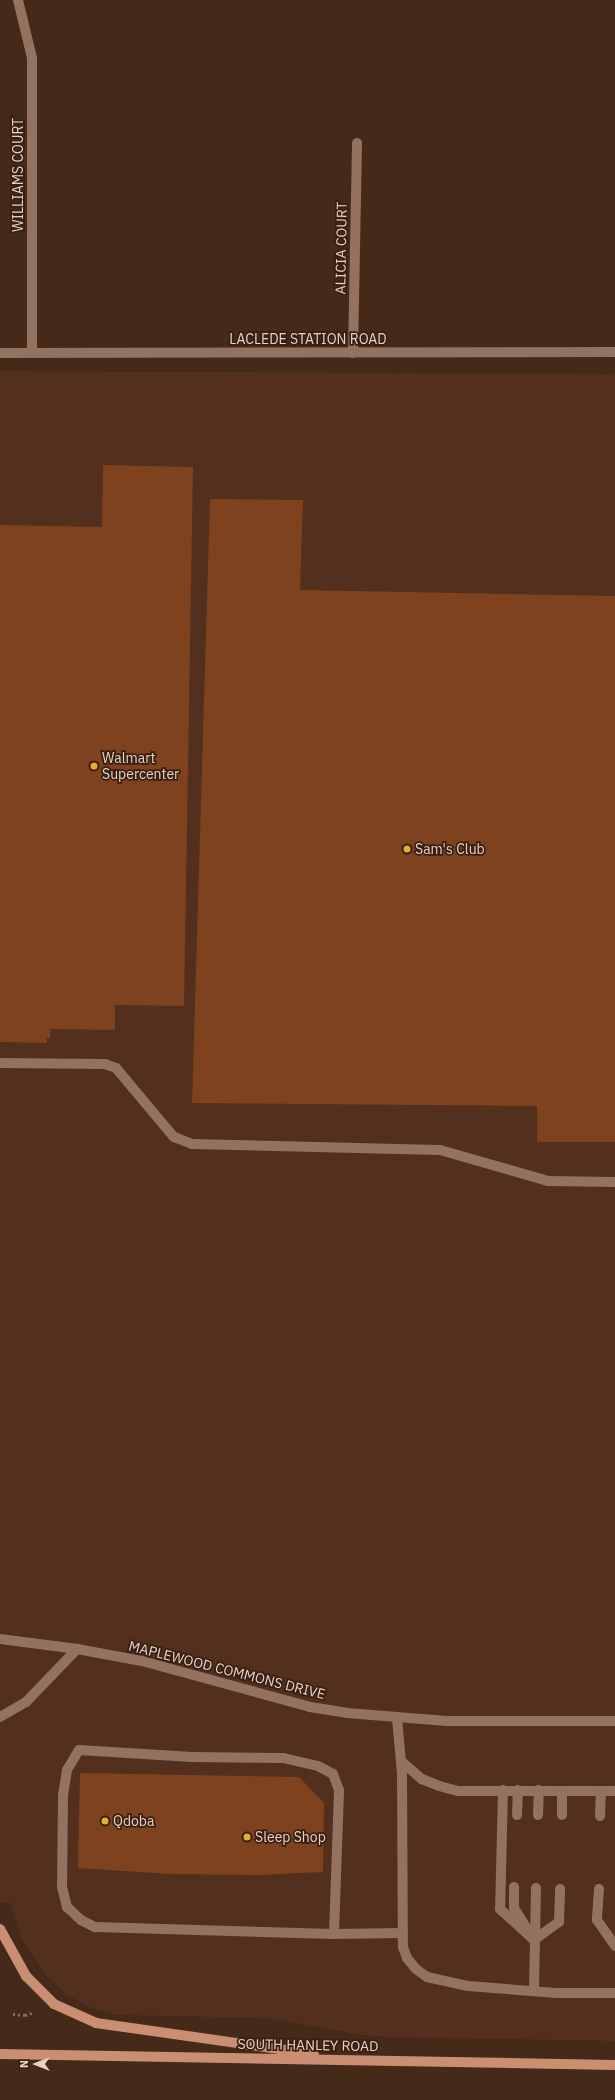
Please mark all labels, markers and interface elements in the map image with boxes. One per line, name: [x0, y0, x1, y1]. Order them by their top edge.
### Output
street label: WILLIAMS COURT: [10, 118, 26, 232]
street label: ALICIA COURT: [332, 202, 350, 294]
street label: LACLEDE STATION ROAD: [229, 331, 387, 347]
place label: Walmart Supercenter: [102, 750, 179, 782]
marker: Walmart Supercenter: [89, 761, 99, 771]
place label: Sam's Club: [415, 841, 485, 857]
marker: Sam's Club: [402, 844, 412, 854]
street label: MAPLEWOOD COMMONS DRIVE: [127, 1637, 327, 1703]
place label: Qdoba: [113, 1813, 154, 1829]
marker: Qdoba: [100, 1816, 110, 1826]
place label: Sleep Shop: [255, 1829, 326, 1845]
marker: Sleep Shop: [242, 1832, 252, 1842]
street label: SOUTH HANLEY ROAD: [237, 2035, 379, 2055]
north arrow: [16, 2044, 56, 2084]
text: N: [17, 2060, 31, 2068]

